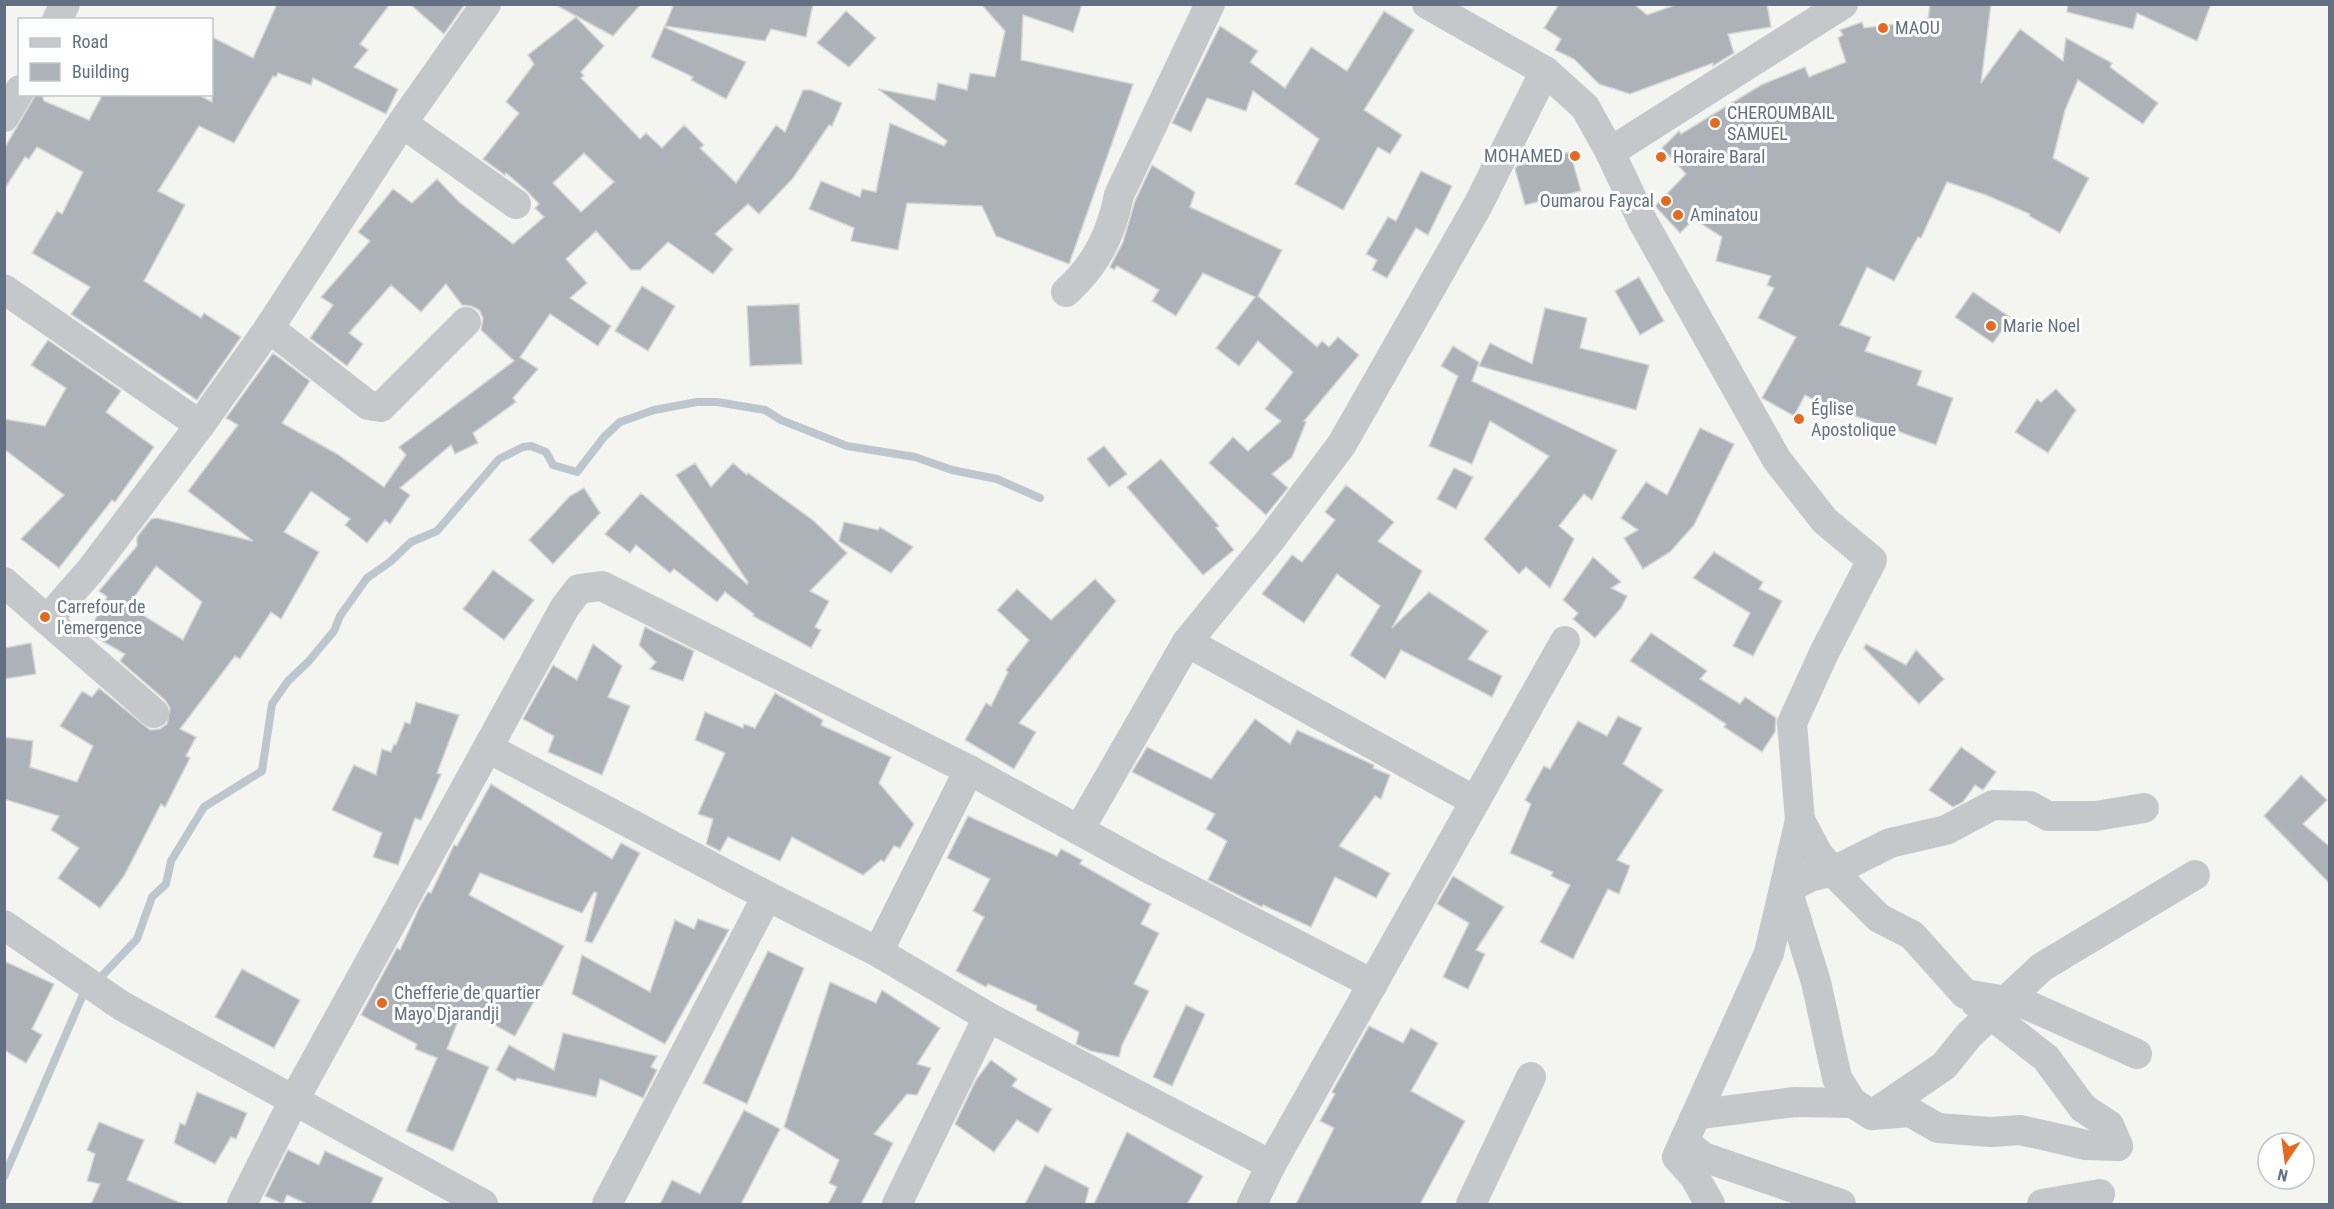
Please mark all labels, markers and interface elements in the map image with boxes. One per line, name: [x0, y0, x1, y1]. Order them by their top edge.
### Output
place label: MAOU: [1895, 17, 1940, 38]
legend: [18, 18, 213, 96]
marker: MAOU: [1876, 21, 1890, 35]
text: Road: [72, 31, 108, 52]
text: Building: [72, 61, 129, 82]
place label: CHEROUMBAIL SAMUEL: [1727, 102, 1835, 144]
marker: CHEROUMBAIL SAMUEL: [1708, 116, 1722, 130]
place label: MOHAMED: [1484, 145, 1563, 166]
place label: Horaire Baral: [1673, 146, 1765, 167]
marker: MOHAMED: [1568, 149, 1582, 163]
marker: Horaire Baral: [1654, 150, 1668, 164]
place label: Oumarou Faycal: [1540, 190, 1654, 211]
marker: Oumarou Faycal: [1659, 194, 1673, 208]
place label: Aminatou: [1690, 204, 1758, 225]
marker: Aminatou: [1671, 208, 1685, 222]
place label: Marie Noel: [2003, 315, 2080, 336]
marker: Marie Noel: [1984, 319, 1998, 333]
place label: Église Apostolique: [1811, 398, 1896, 440]
marker: Église Apostolique: [1792, 412, 1806, 426]
place label: Carrefour de l'emergence: [57, 596, 145, 638]
marker: Carrefour de l'emergence: [38, 610, 52, 624]
place label: Chefferie de quartier Mayo Djarandji: [394, 982, 541, 1024]
marker: Chefferie de quartier Mayo Djarandji: [375, 996, 389, 1010]
north arrow: [2256, 1131, 2316, 1191]
text: N: [2276, 1165, 2290, 1185]

